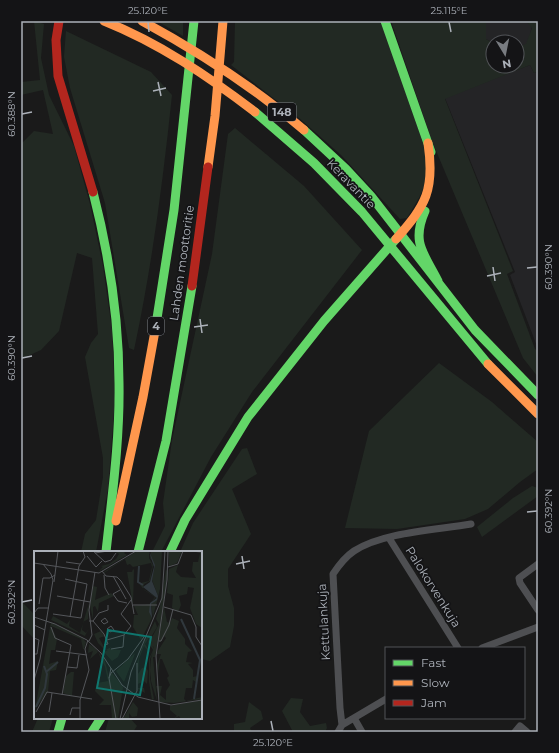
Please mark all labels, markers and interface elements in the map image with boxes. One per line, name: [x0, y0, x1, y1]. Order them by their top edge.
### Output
text: 25.120°E: [128, 4, 168, 17]
text: 25.115°E: [431, 4, 468, 17]
north arrow: [485, 34, 525, 74]
text: N: [501, 56, 512, 72]
text: 60.388°N: [5, 91, 18, 137]
road number: 148: [268, 103, 296, 121]
street label: Keravantie: [324, 156, 379, 212]
street label: Lahden moottoritie: [166, 204, 197, 322]
text: 60.390°N: [542, 244, 555, 290]
road number: 4: [148, 317, 164, 335]
text: 60.390°N: [5, 335, 18, 381]
text: 60.392°N: [542, 489, 555, 533]
street label: Palokorvenkuja: [402, 543, 464, 630]
inset map: [34, 551, 202, 719]
text: 60.392°N: [5, 580, 18, 624]
street label: Kettulankuja: [314, 583, 333, 661]
legend: [385, 647, 525, 719]
text: Fast: [421, 655, 446, 670]
text: Slow: [421, 675, 450, 690]
text: Jam: [420, 695, 447, 710]
text: 25.120°E: [253, 736, 293, 749]

